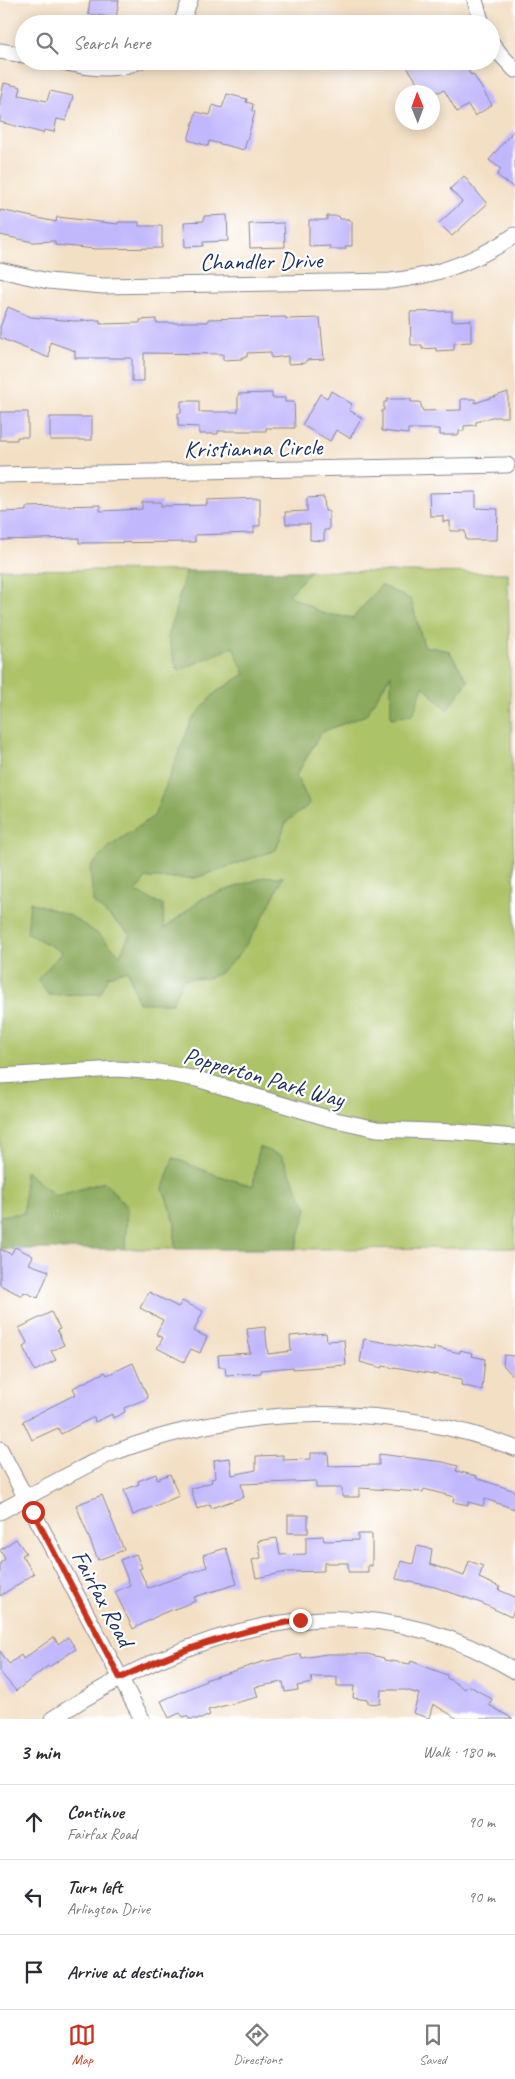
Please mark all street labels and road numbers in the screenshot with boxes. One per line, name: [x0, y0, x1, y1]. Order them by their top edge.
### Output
street label: Chandler Drive: [200, 245, 325, 277]
street label: Kristianna Circle: [184, 432, 325, 464]
street label: Popperton Park Way: [180, 1040, 349, 1115]
street label: Fairfax Road: [65, 1545, 143, 1654]

